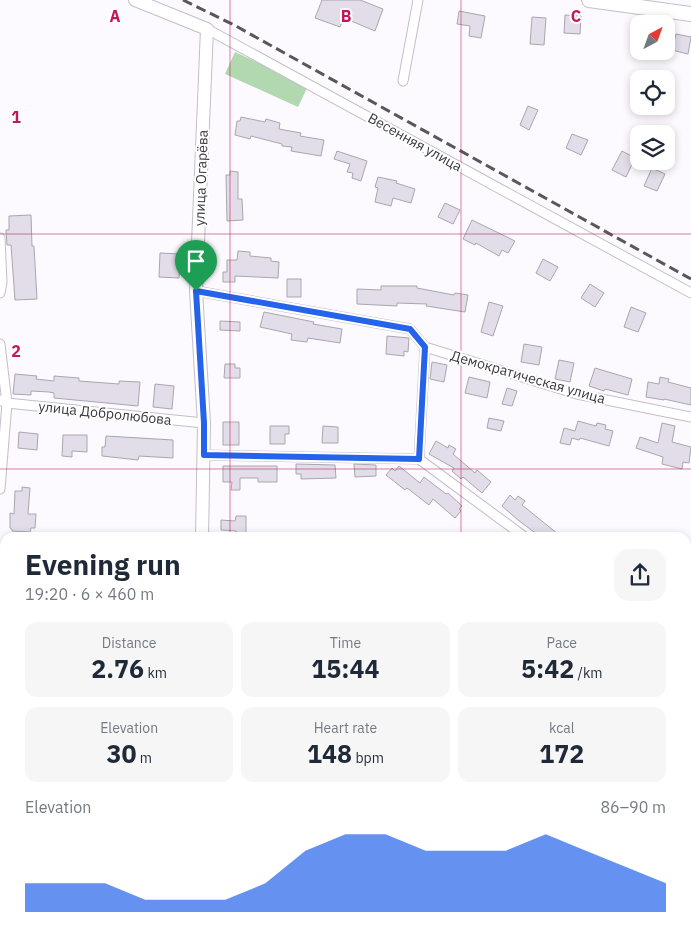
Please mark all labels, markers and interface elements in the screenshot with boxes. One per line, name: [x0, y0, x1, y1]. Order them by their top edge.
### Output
text: A: [110, 6, 121, 26]
text: B: [341, 6, 352, 26]
text: C: [571, 6, 581, 26]
north arrow: [630, 15, 675, 60]
map controls: [630, 15, 675, 170]
button: locate: [630, 70, 675, 115]
text: 1: [11, 107, 21, 127]
street label: Весенняя улица: [365, 109, 466, 176]
button: layers: [630, 125, 675, 170]
street label: улица Огарёва: [190, 129, 212, 226]
pin: [175, 240, 217, 291]
icon: arrive: [182, 247, 210, 275]
text: 2: [11, 341, 21, 361]
street label: Демократическая улица: [449, 346, 608, 408]
street label: улица Добролюбова: [38, 397, 173, 429]
text: Evening run: [25, 546, 181, 583]
button: share: [614, 549, 666, 601]
text: 19:20 · 6 × 460 m: [25, 584, 154, 604]
text: Distance: [102, 634, 156, 652]
text: Time: [330, 634, 361, 652]
text: Pace: [547, 634, 577, 652]
text: 2.76: [91, 652, 144, 685]
text: 15:44: [311, 652, 380, 685]
text: 5:42: [521, 652, 574, 685]
text: km: [144, 664, 167, 682]
text: /km: [574, 664, 603, 682]
text: Elevation: [100, 719, 158, 737]
text: Heart rate: [314, 719, 377, 737]
text: kcal: [549, 719, 575, 737]
text: 30: [106, 737, 136, 770]
text: 148: [307, 737, 352, 770]
text: 172: [539, 737, 584, 770]
text: m: [136, 749, 152, 767]
text: bpm: [352, 749, 384, 767]
text: Elevation: [25, 797, 91, 817]
text: 86–90 m: [600, 797, 666, 817]

